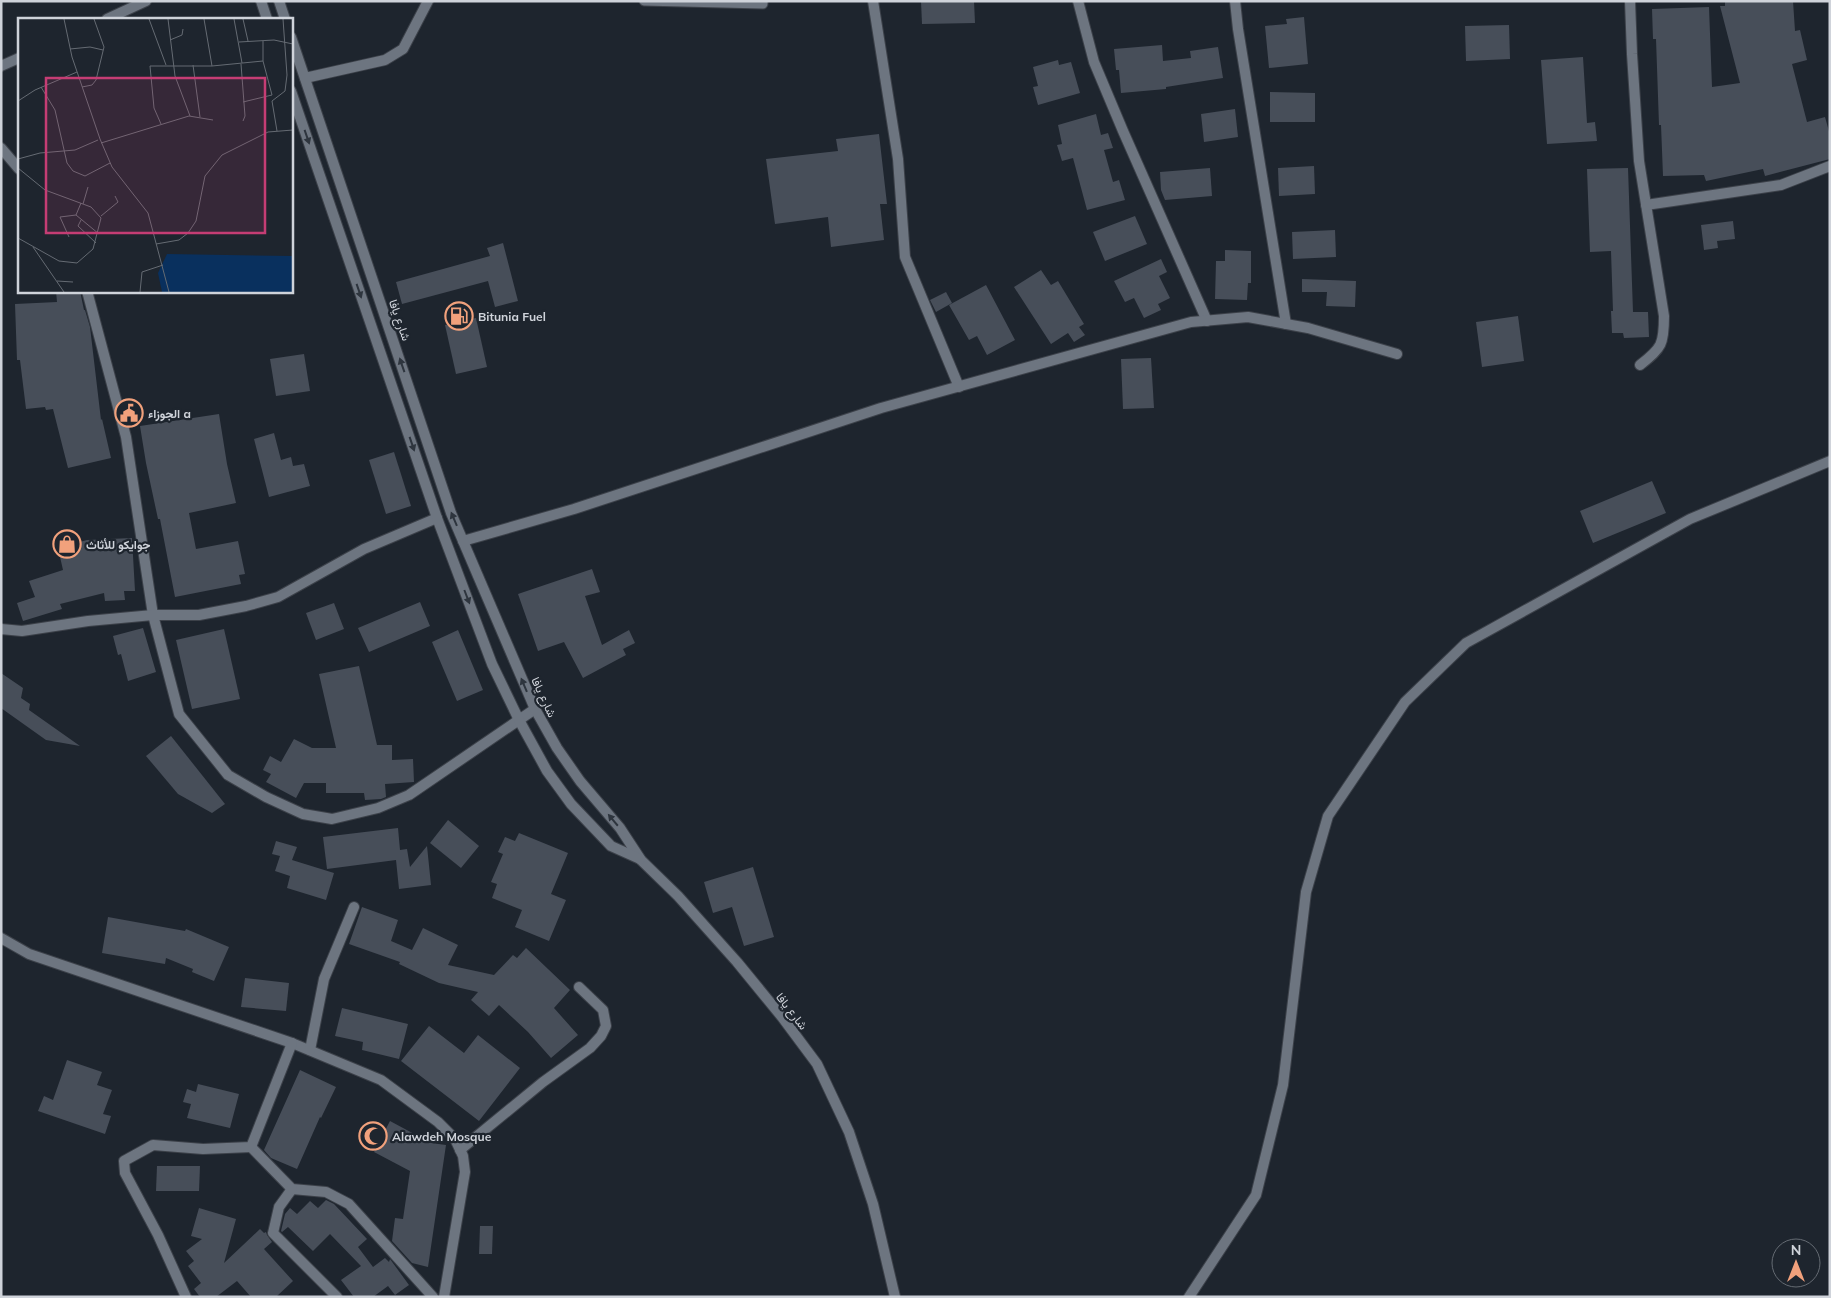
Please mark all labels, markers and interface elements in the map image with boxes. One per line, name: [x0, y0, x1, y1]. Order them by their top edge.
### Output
inset map: [18, 18, 292, 292]
one-way arrow: [304, 129, 311, 144]
one-way arrow: [356, 283, 364, 298]
street label: شارع يافا: [384, 297, 414, 343]
fuel station icon: Bitunia Fuel: [444, 301, 474, 331]
place label: Bitunia Fuel: [478, 309, 546, 324]
one-way arrow: [398, 358, 405, 373]
public building icon: الجوزاء a: [114, 398, 144, 428]
place label: الجوزاء a: [148, 406, 191, 422]
one-way arrow: [409, 437, 416, 452]
one-way arrow: [450, 511, 458, 526]
shop icon: جوايكو للأثاث: [52, 529, 82, 559]
place label: جوايكو للأثاث: [86, 537, 150, 553]
one-way arrow: [463, 590, 471, 605]
street label: شارع يافا: [526, 674, 560, 720]
one-way arrow: [520, 678, 528, 692]
one-way arrow: [608, 813, 619, 826]
street label: شارع يافا: [771, 990, 811, 1034]
mosque icon: Alawdeh Mosque: [358, 1121, 388, 1151]
place label: Alawdeh Mosque: [392, 1129, 492, 1144]
north arrow: [1771, 1238, 1821, 1288]
text: N: [1791, 1241, 1801, 1259]

